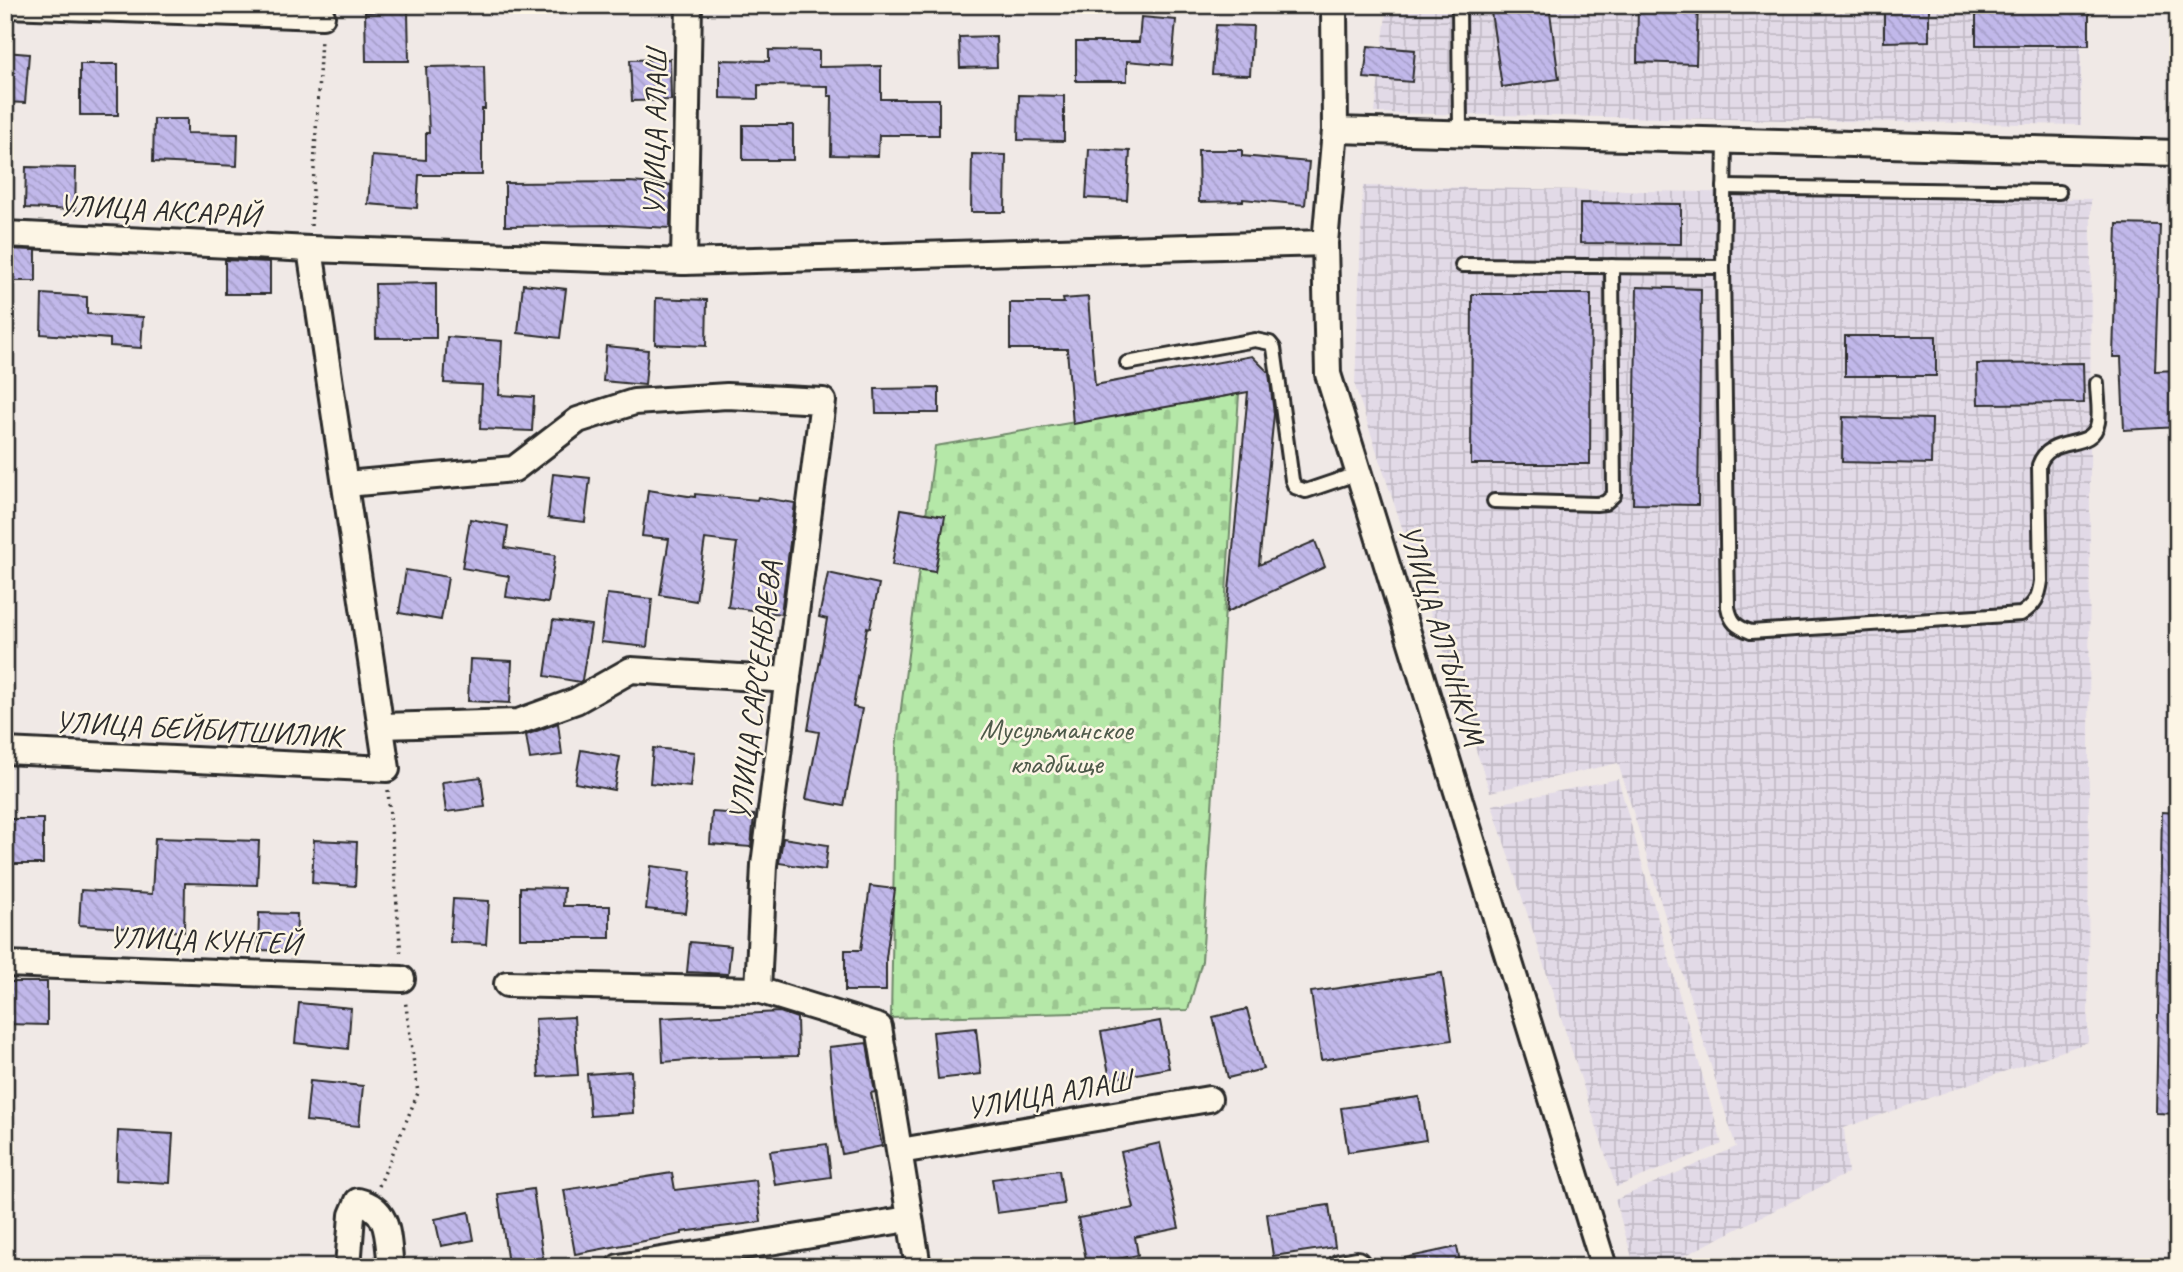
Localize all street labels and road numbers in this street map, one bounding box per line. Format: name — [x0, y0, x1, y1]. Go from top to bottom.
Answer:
street label: УЛИЦА АЛАШ — [635, 45, 676, 217]
street label: УЛИЦА АКСАРАЙ — [58, 186, 265, 235]
street label: УЛИЦА АЛТЫНКУМ — [1390, 520, 1494, 751]
street label: УЛИЦА САРСЕНБАЕВА — [720, 558, 790, 823]
street label: УЛИЦА БЕЙБИТШИЛИК — [54, 703, 347, 756]
street label: УЛИЦА КУНГЕЙ — [109, 918, 306, 963]
street label: УЛИЦА АЛАШ — [964, 1060, 1139, 1127]

